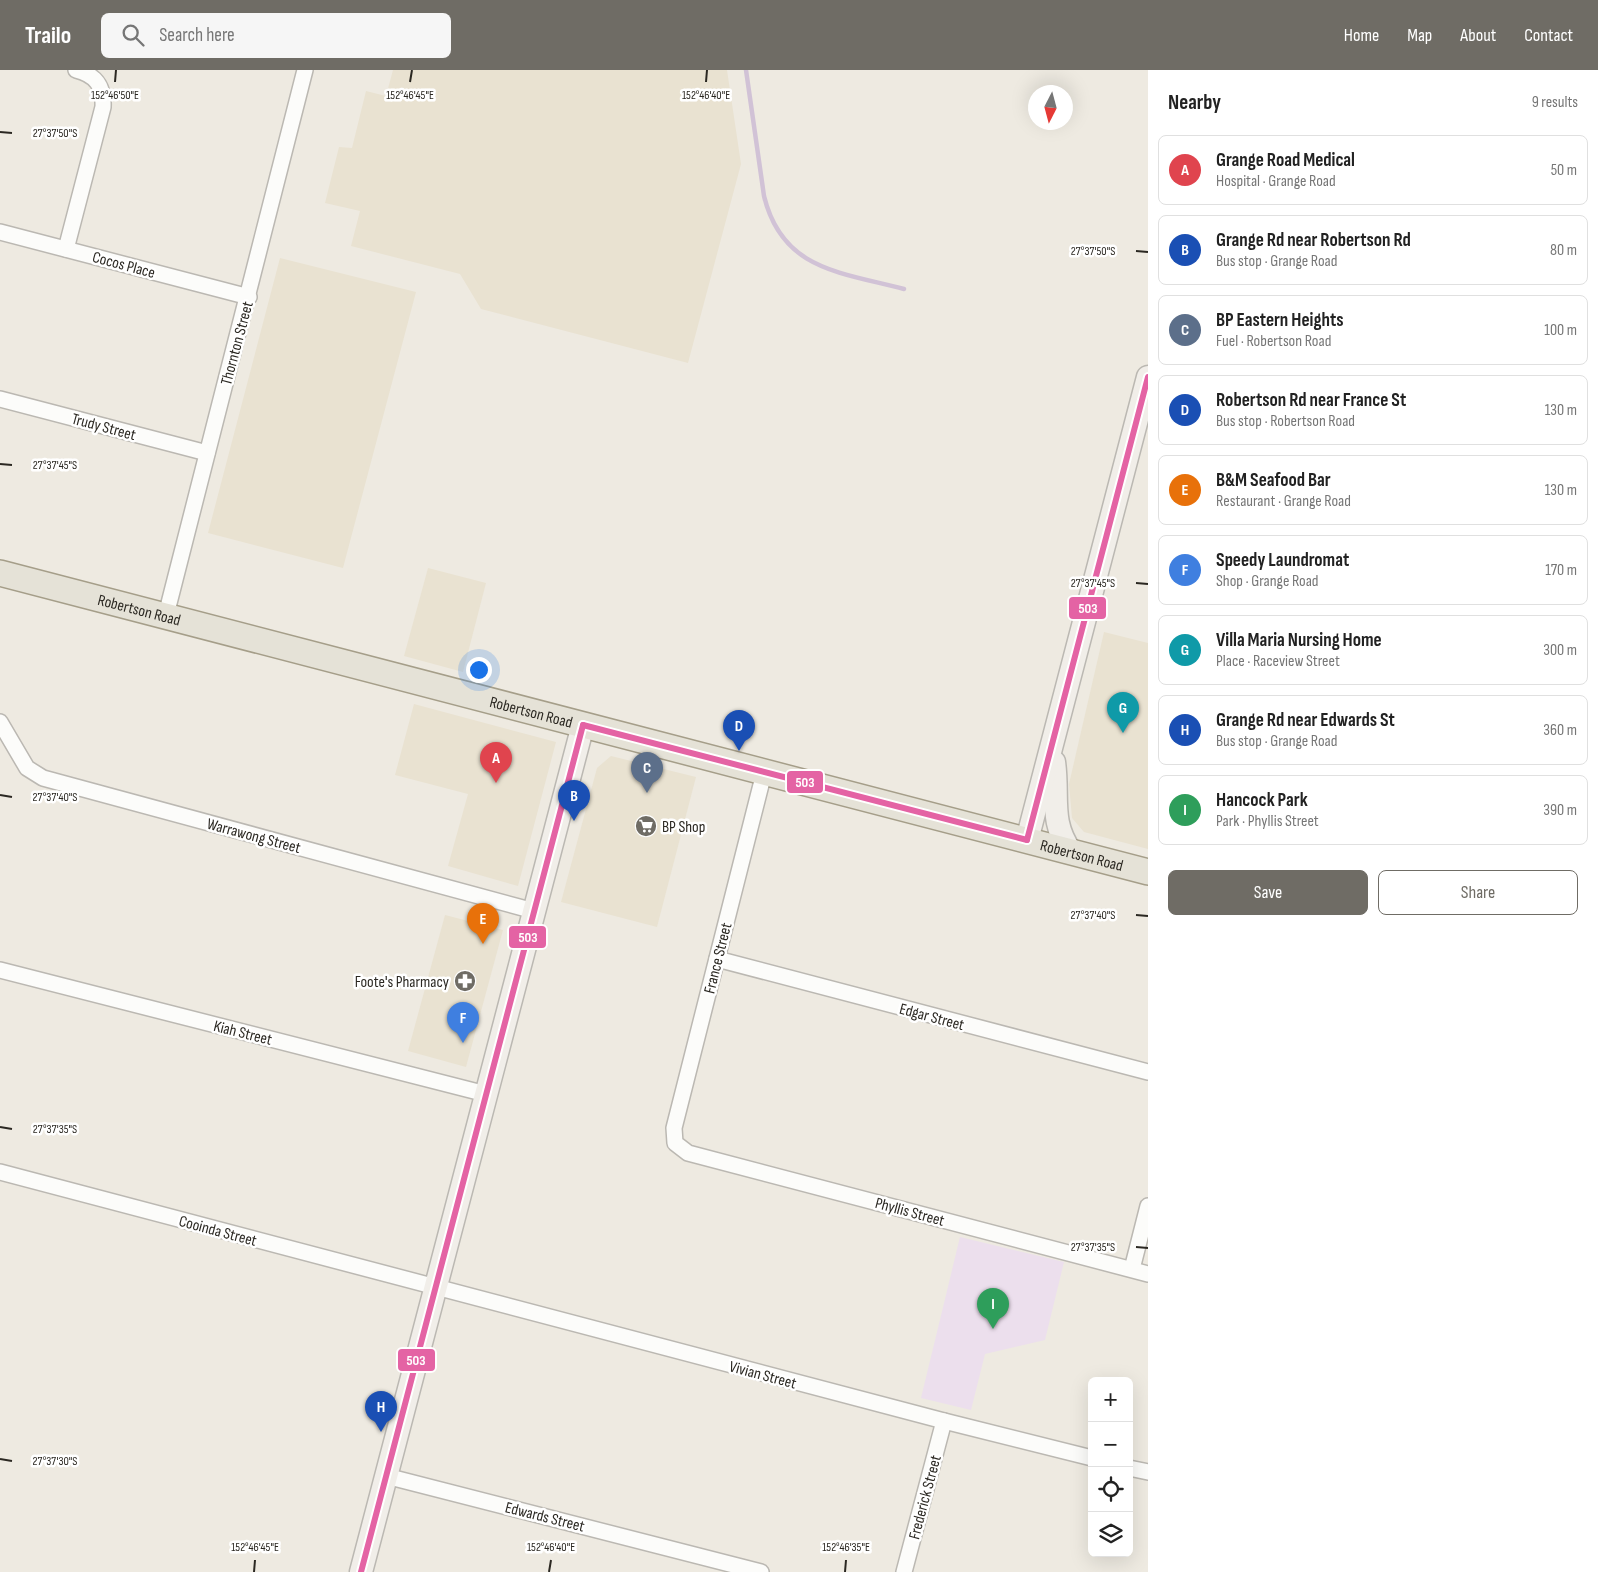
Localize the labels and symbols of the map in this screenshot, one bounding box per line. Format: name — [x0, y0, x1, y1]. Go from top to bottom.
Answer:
north arrow — [1028, 85, 1073, 130]
text: 152°46'50"E — [91, 88, 139, 103]
text: 152°46'45"E — [386, 88, 434, 103]
text: 152°46'40"E — [682, 88, 730, 103]
text: 27°37'50"S — [33, 126, 77, 141]
text: 27°37'50"S — [1071, 244, 1115, 259]
street label: Cocos Place — [90, 248, 157, 283]
street label: Thornton Street — [217, 299, 258, 387]
street label: Trudy Street — [69, 410, 138, 445]
text: 27°37'45"S — [33, 458, 77, 473]
text: 27°37'45"S — [1071, 576, 1115, 591]
street label: Robertson Road — [95, 591, 182, 631]
line badge: 503 — [1068, 596, 1107, 620]
text: 503 — [1078, 600, 1098, 617]
your location — [466, 657, 492, 683]
pin: G — [1107, 692, 1139, 733]
street label: Robertson Road — [487, 693, 574, 733]
pin: D — [723, 710, 755, 751]
pin: A — [480, 742, 512, 783]
pin: C — [631, 752, 663, 793]
line badge: 503 — [786, 770, 824, 794]
text: 503 — [795, 774, 815, 791]
pin: B — [558, 780, 590, 821]
text: 27°37'40"S — [33, 790, 77, 805]
supermarket icon: BP Shop — [634, 814, 658, 838]
street label: Warrawong Street — [205, 815, 303, 858]
place label: BP Shop — [662, 818, 705, 837]
street label: Robertson Road — [1038, 836, 1125, 876]
pin: E — [467, 903, 499, 944]
text: 27°37'40"S — [1071, 908, 1115, 923]
street label: France Street — [700, 921, 736, 996]
line badge: 503 — [508, 925, 547, 949]
text: 503 — [518, 929, 538, 946]
pharmacy icon: Foote's Pharmacy — [453, 969, 477, 993]
place label: Foote's Pharmacy — [355, 973, 449, 992]
street label: Edgar Street — [897, 1000, 966, 1035]
pin: F — [447, 1002, 479, 1043]
street label: Kiah Street — [211, 1017, 274, 1050]
text: 27°37'35"S — [33, 1122, 77, 1137]
street label: Phyllis Street — [873, 1194, 946, 1231]
street label: Cooinda Street — [177, 1212, 259, 1251]
text: 27°37'35"S — [1071, 1240, 1115, 1255]
pin: I — [977, 1288, 1009, 1329]
line badge: 503 — [397, 1348, 436, 1372]
text: 503 — [406, 1352, 426, 1369]
street label: Vivian Street — [727, 1357, 798, 1394]
pin: H — [365, 1391, 397, 1432]
street label: Frederick Street — [905, 1453, 946, 1542]
text: 27°37'30"S — [33, 1454, 77, 1469]
street label: Edwards Street — [503, 1498, 586, 1537]
text: 152°46'45"E — [231, 1540, 279, 1555]
text: 152°46'40"E — [527, 1540, 575, 1555]
text: 152°46'35"E — [822, 1540, 870, 1555]

